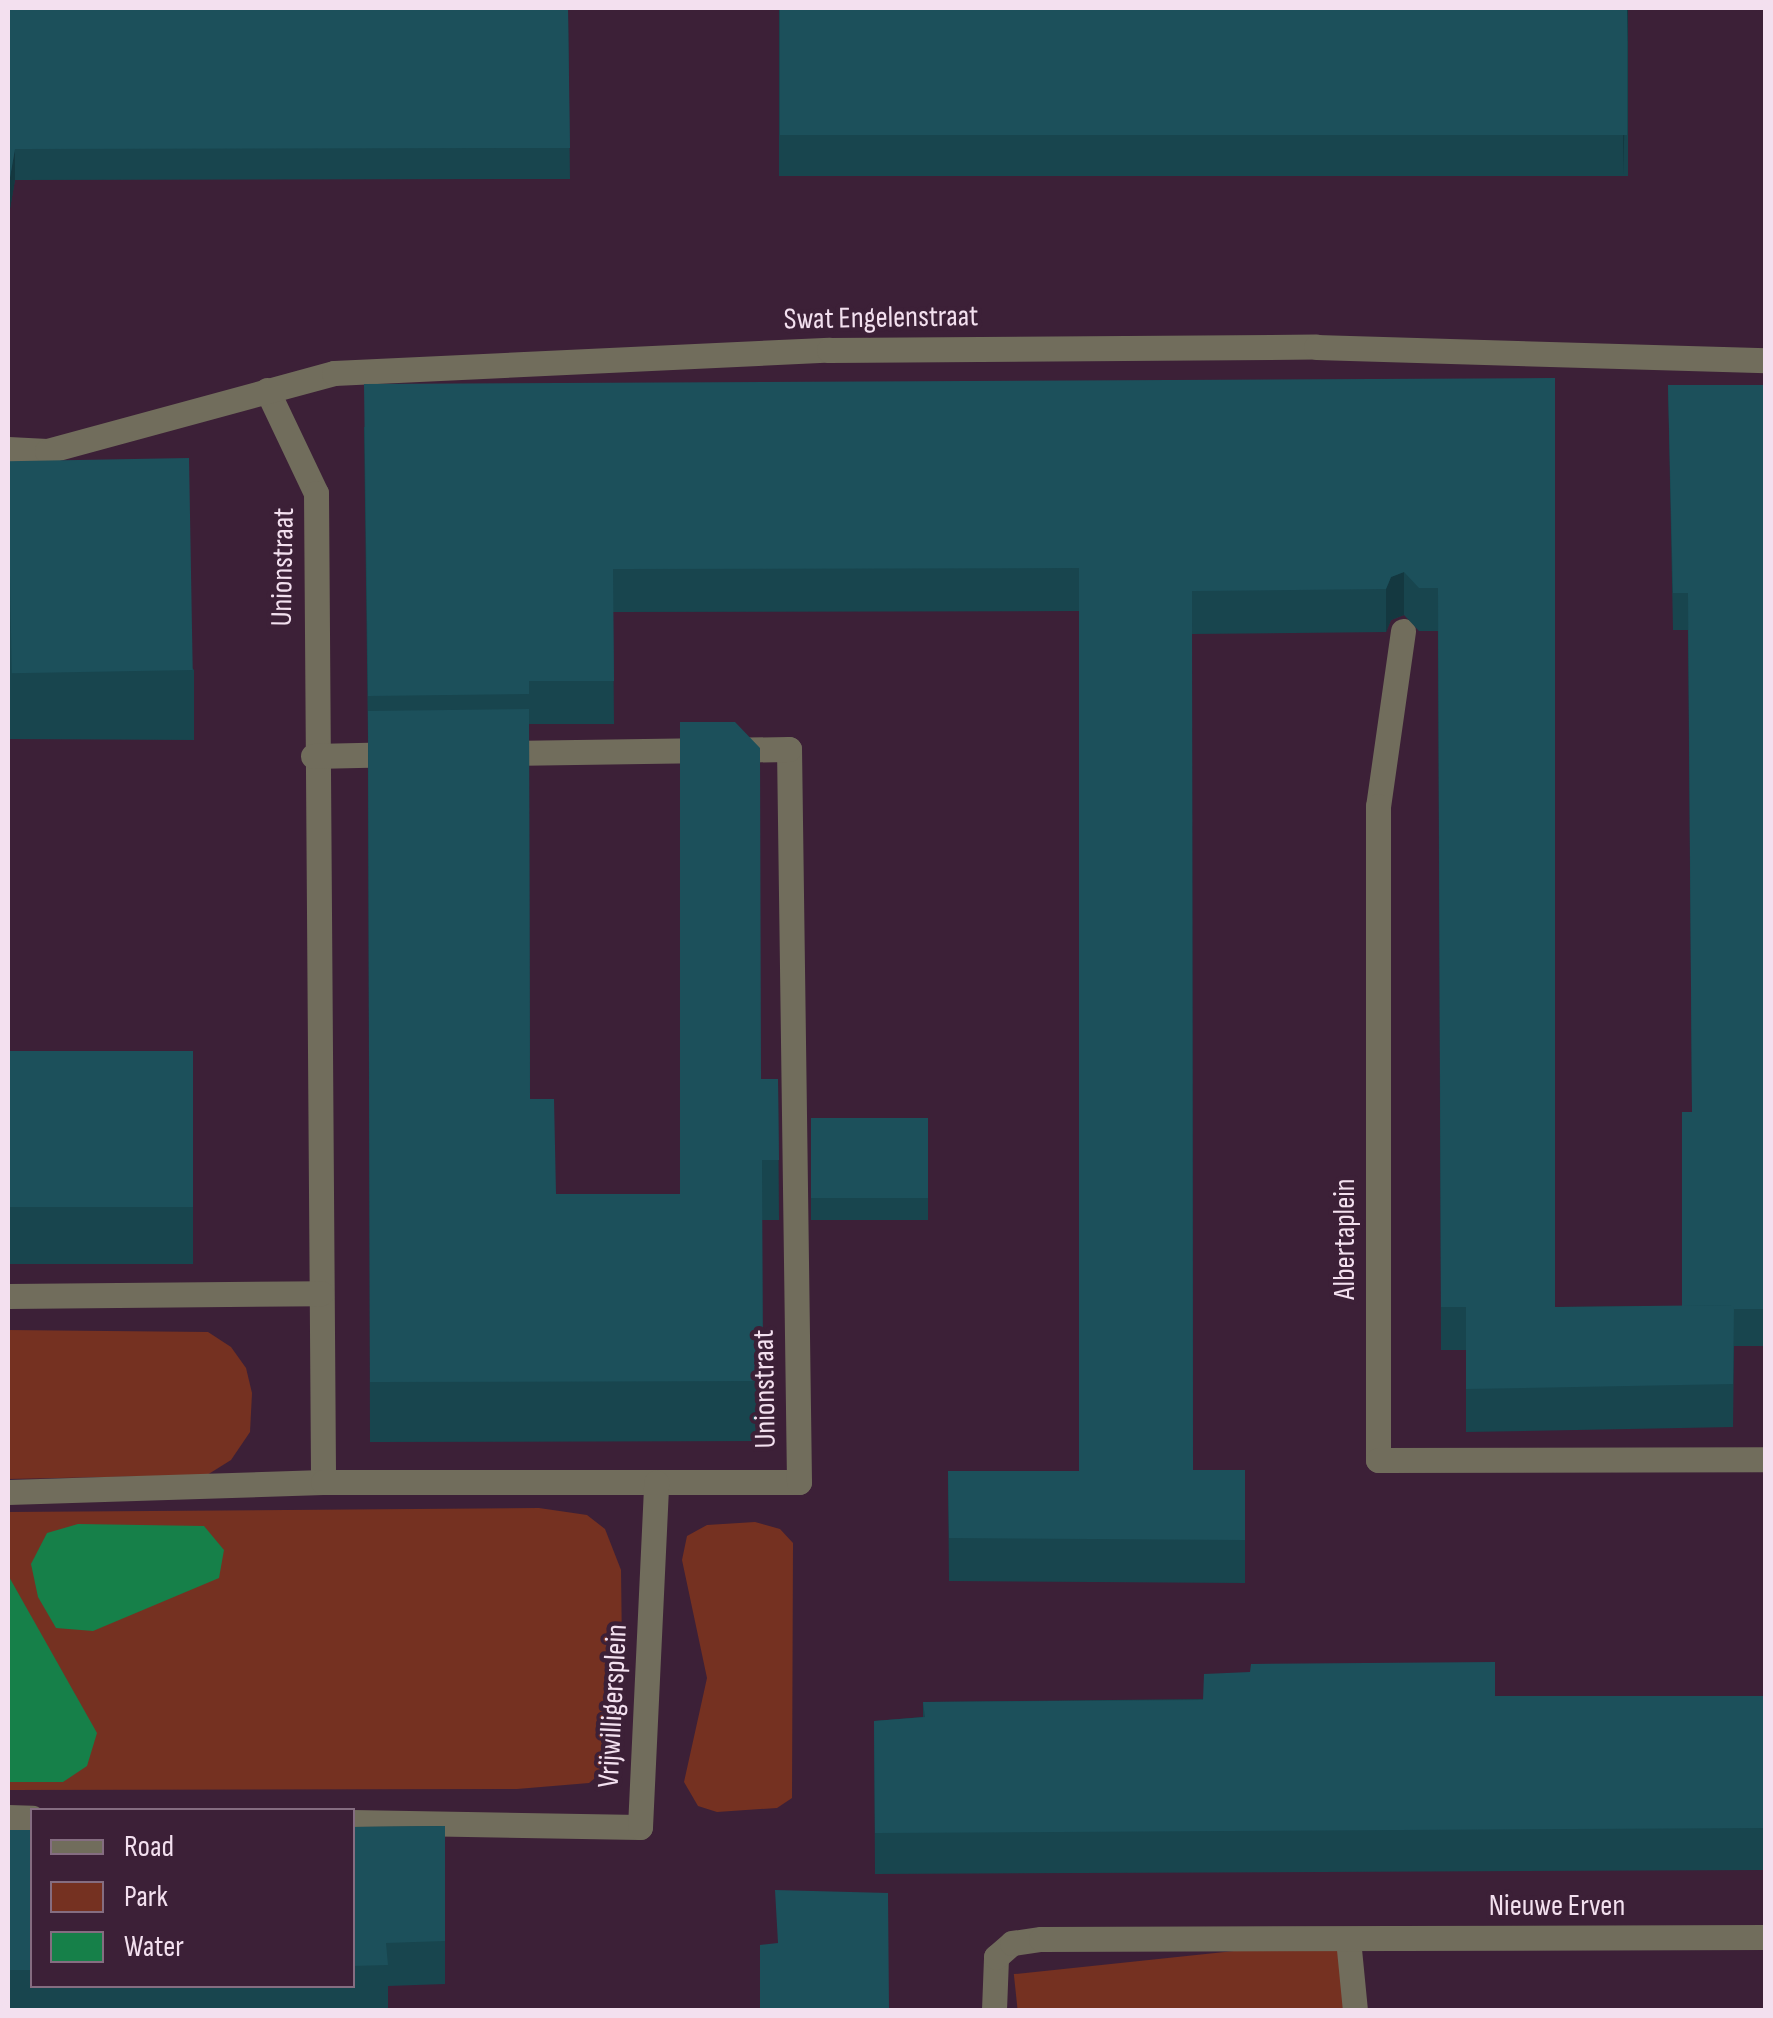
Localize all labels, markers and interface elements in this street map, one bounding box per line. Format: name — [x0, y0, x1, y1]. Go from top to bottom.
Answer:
street label: Swat Engelenstraat — [783, 298, 979, 338]
street label: Unionstraat — [264, 507, 302, 627]
street label: Albertaplein — [1327, 1178, 1363, 1300]
street label: Unionstraat — [746, 1329, 784, 1449]
street label: Vrijwilligersplein — [591, 1623, 635, 1789]
legend — [30, 1808, 355, 1988]
text: Road — [124, 1829, 174, 1865]
text: Park — [124, 1879, 168, 1915]
street label: Nieuwe Erven — [1489, 1888, 1625, 1924]
text: Water — [124, 1929, 184, 1965]

